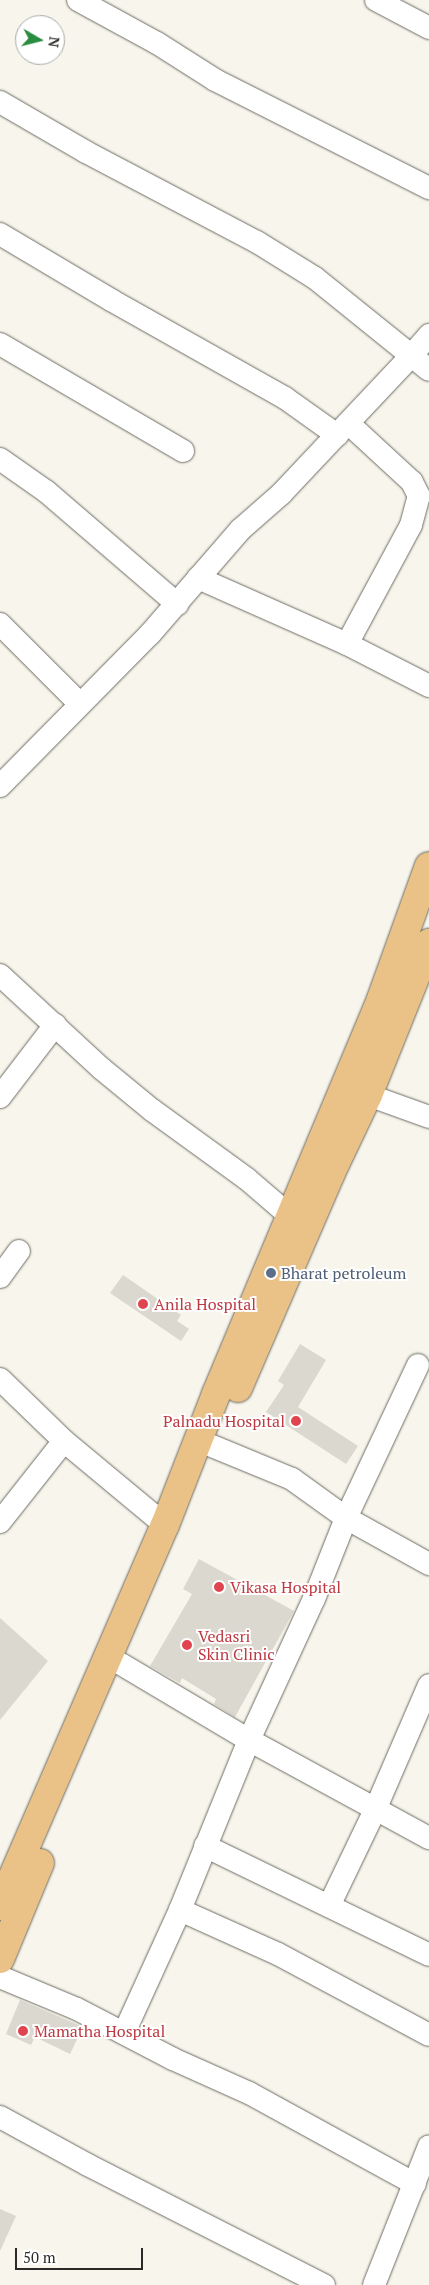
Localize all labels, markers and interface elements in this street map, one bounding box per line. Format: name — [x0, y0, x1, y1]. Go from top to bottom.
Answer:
north arrow — [15, 15, 65, 65]
text: N — [44, 35, 65, 49]
place label: Bharat petroleum — [281, 1263, 406, 1283]
marker: Bharat petroleum — [265, 1267, 277, 1279]
place label: Anila Hospital — [154, 1294, 256, 1314]
marker: Anila Hospital — [136, 1297, 150, 1311]
place label: Palnadu Hospital — [163, 1411, 285, 1431]
marker: Palnadu Hospital — [289, 1414, 303, 1428]
place label: Vikasa Hospital — [230, 1577, 341, 1597]
marker: Vikasa Hospital — [212, 1580, 226, 1594]
place label: Vedasri Skin Clinic — [198, 1626, 275, 1664]
marker: Vedasri Skin Clinic — [180, 1638, 194, 1652]
place label: Mamatha Hospital — [34, 2021, 165, 2041]
marker: Mamatha Hospital — [16, 2024, 30, 2038]
scale bar — [18, 2238, 145, 2270]
text: 50 m — [23, 2247, 56, 2267]

